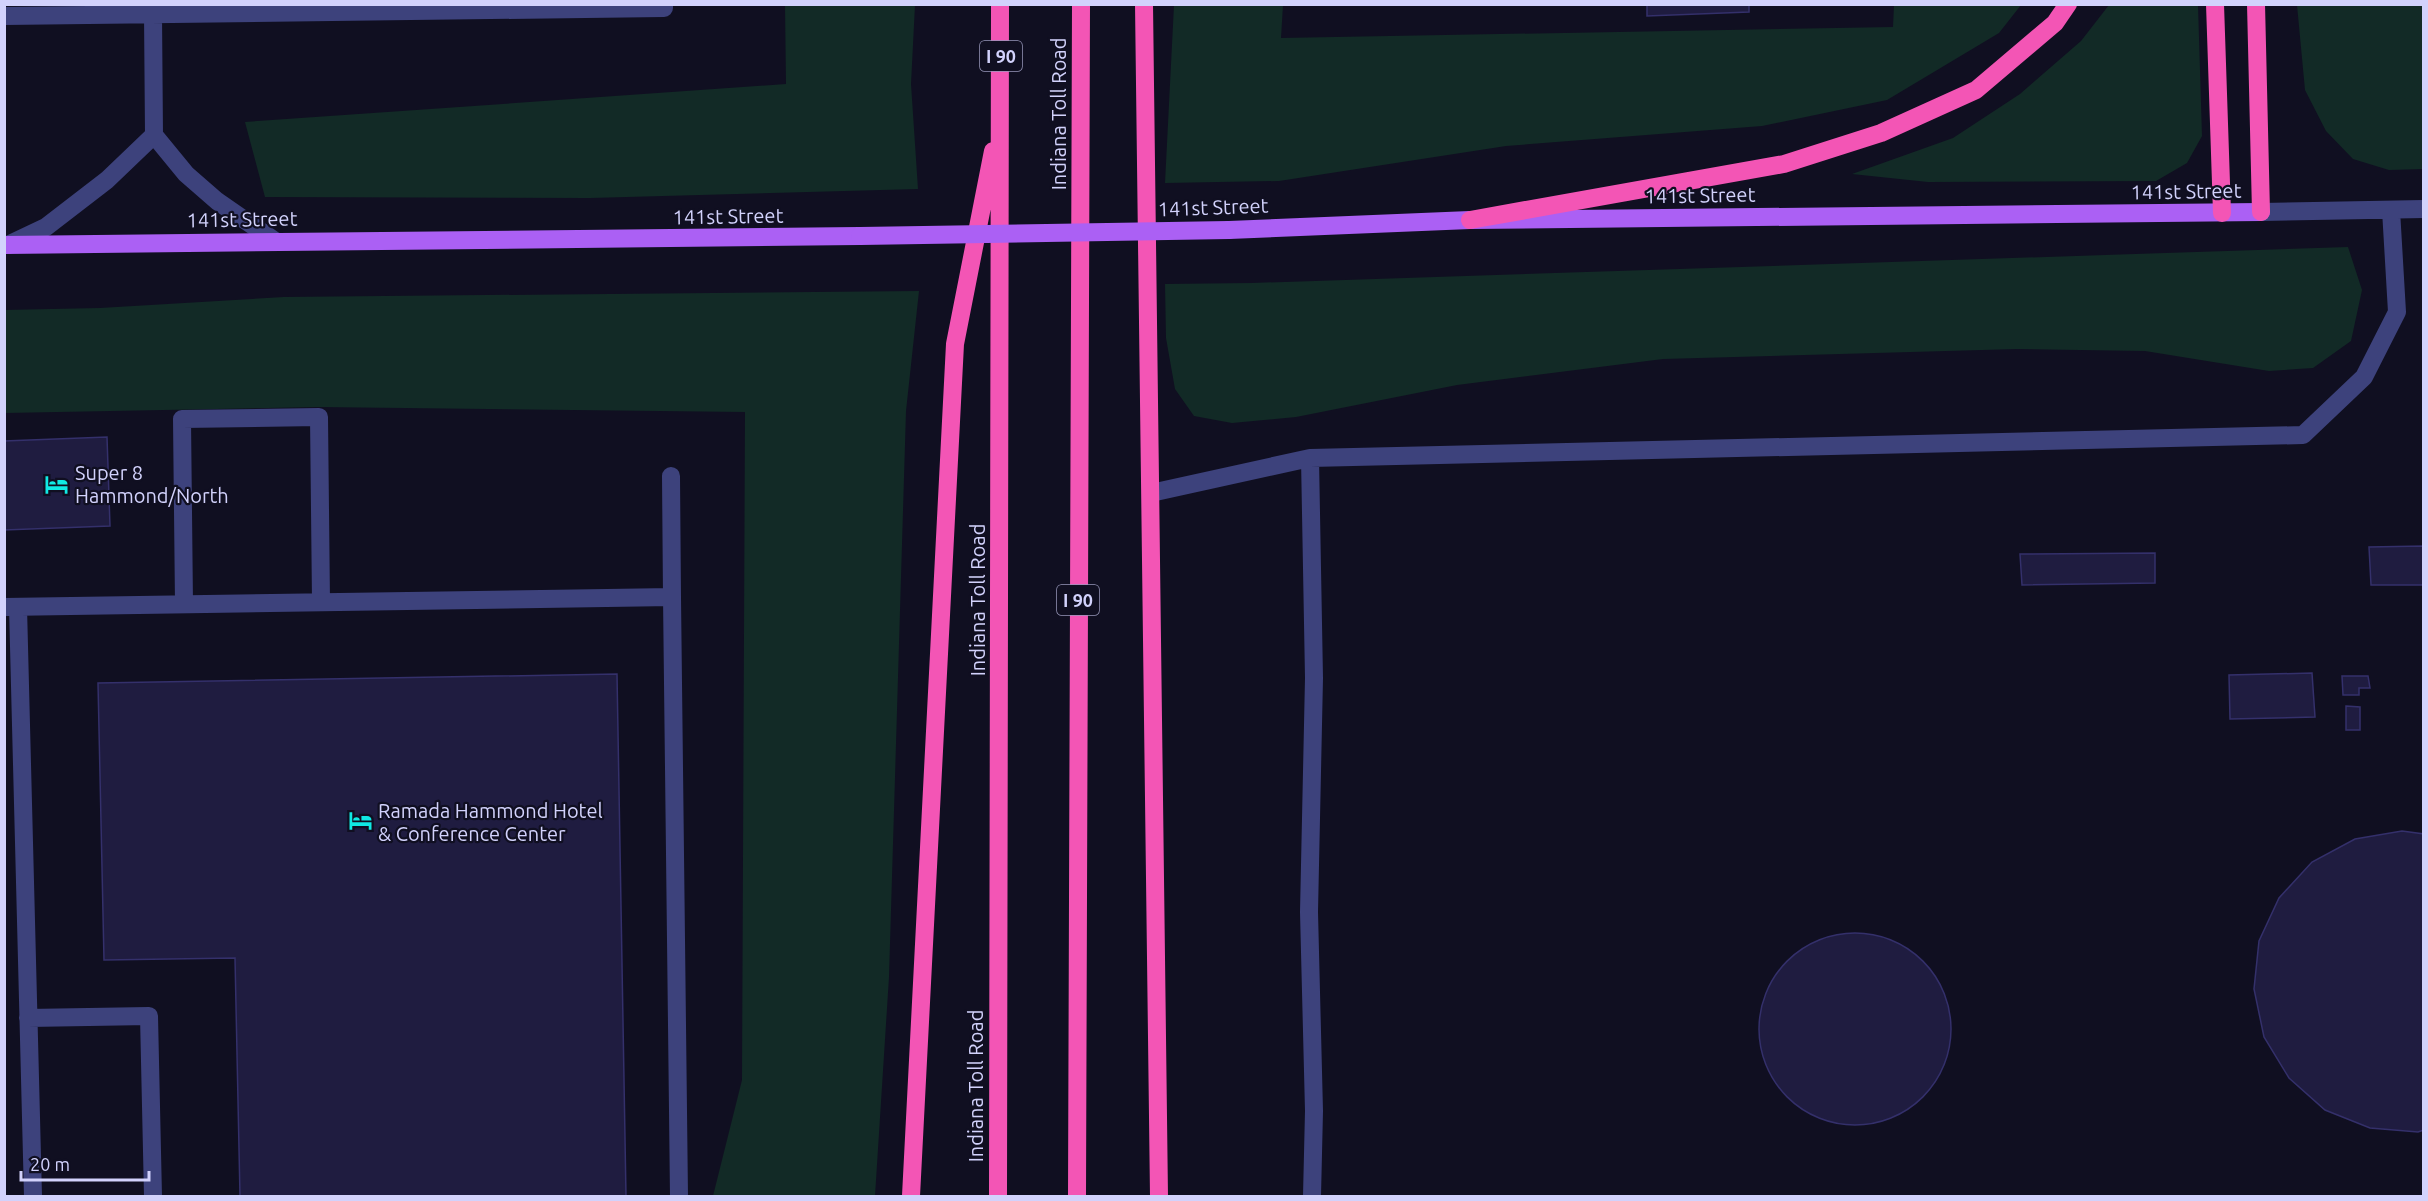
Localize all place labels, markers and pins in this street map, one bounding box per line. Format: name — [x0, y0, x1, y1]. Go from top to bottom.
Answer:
place label: Super 8 Hammond/North — [75, 461, 229, 507]
hotel icon: Super 8 Hammond/North — [44, 471, 70, 497]
place label: Ramada Hammond Hotel & Conference Center — [378, 799, 603, 845]
hotel icon: Ramada Hammond Hotel & Conference Center — [347, 808, 373, 834]

